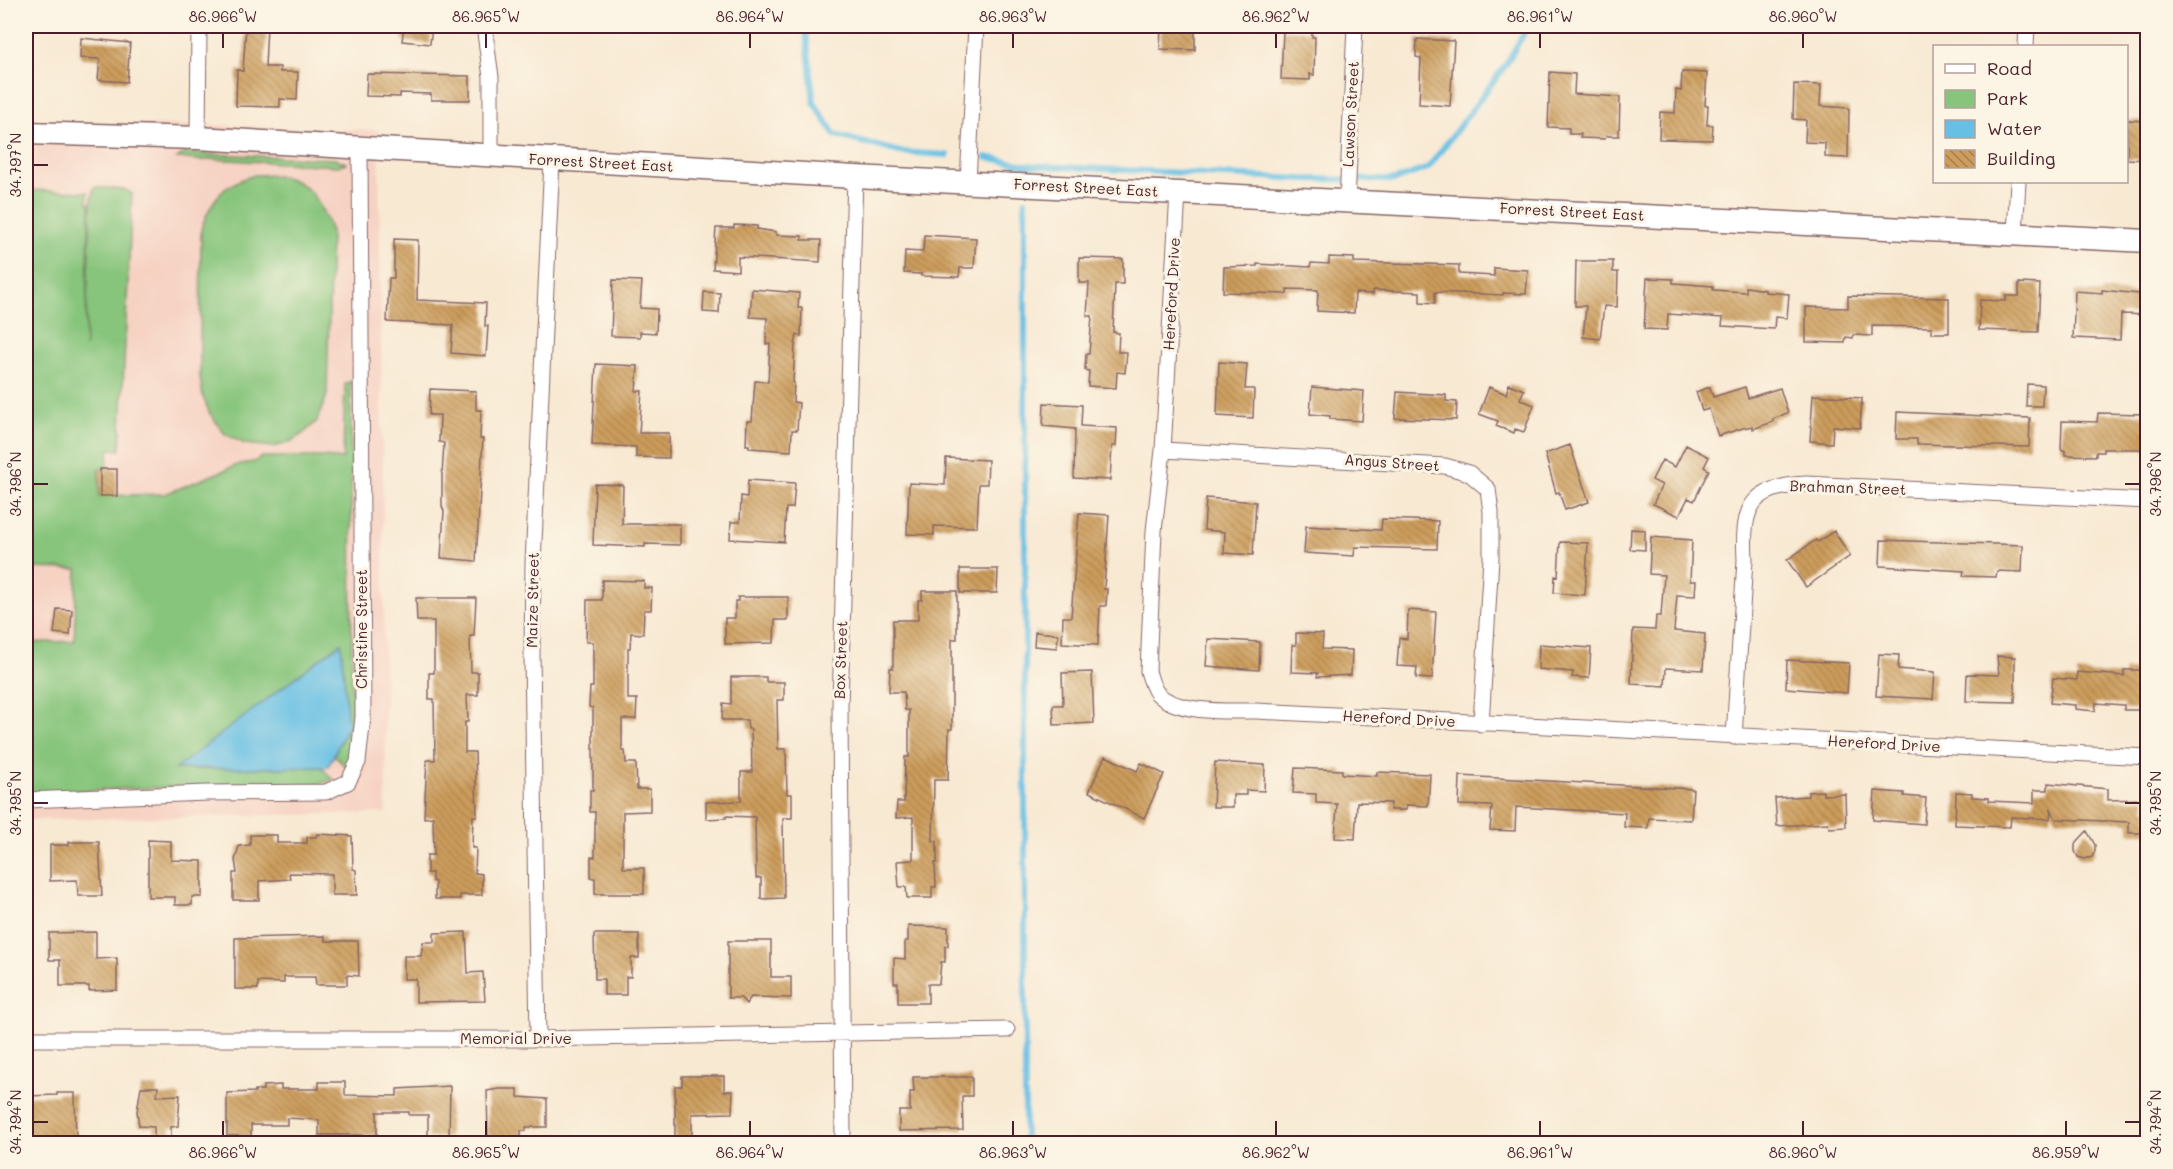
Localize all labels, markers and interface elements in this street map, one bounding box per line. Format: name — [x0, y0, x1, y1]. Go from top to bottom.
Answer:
text: 86.966°W — [189, 6, 257, 26]
text: 86.965°W — [452, 6, 520, 26]
text: 86.964°W — [716, 6, 784, 26]
text: 86.963°W — [979, 6, 1047, 26]
text: 86.962°W — [1242, 6, 1310, 26]
text: 86.961°W — [1507, 6, 1573, 26]
text: 86.960°W — [1769, 6, 1837, 26]
legend — [1933, 45, 2128, 183]
text: Road — [1987, 56, 2032, 80]
street label: Lawson Street — [1337, 61, 1363, 167]
text: Park — [1987, 86, 2028, 110]
text: Water — [1987, 116, 2042, 140]
text: 34.797°N — [5, 133, 25, 197]
text: Building — [1987, 146, 2055, 170]
street label: Forrest Street East — [528, 148, 674, 176]
street label: Forrest Street East — [1013, 173, 1159, 201]
street label: Forrest Street East — [1499, 197, 1645, 225]
street label: Hereford Drive — [1158, 237, 1184, 351]
street label: Angus Street — [1344, 449, 1440, 475]
text: 34.796°N — [5, 451, 25, 517]
text: 34.796°N — [2145, 451, 2165, 517]
street label: Brahman Street — [1789, 475, 1907, 499]
street label: Maize Street — [521, 552, 543, 648]
street label: Christine Street — [351, 569, 371, 689]
street label: Box Street — [829, 620, 851, 699]
street label: Hereford Drive — [1342, 705, 1456, 731]
street label: Hereford Drive — [1827, 730, 1941, 756]
text: 34.795°N — [5, 771, 25, 835]
text: 34.795°N — [2145, 771, 2165, 835]
street label: Memorial Drive — [460, 1028, 572, 1048]
text: 34.794°N — [5, 1090, 25, 1154]
text: 34.794°N — [2145, 1090, 2165, 1154]
text: 86.966°W — [189, 1142, 257, 1162]
text: 86.965°W — [452, 1142, 520, 1162]
text: 86.964°W — [716, 1142, 784, 1162]
text: 86.963°W — [979, 1142, 1047, 1162]
text: 86.962°W — [1242, 1142, 1310, 1162]
text: 86.961°W — [1507, 1142, 1573, 1162]
text: 86.960°W — [1769, 1142, 1837, 1162]
text: 86.959°W — [2032, 1142, 2100, 1162]

